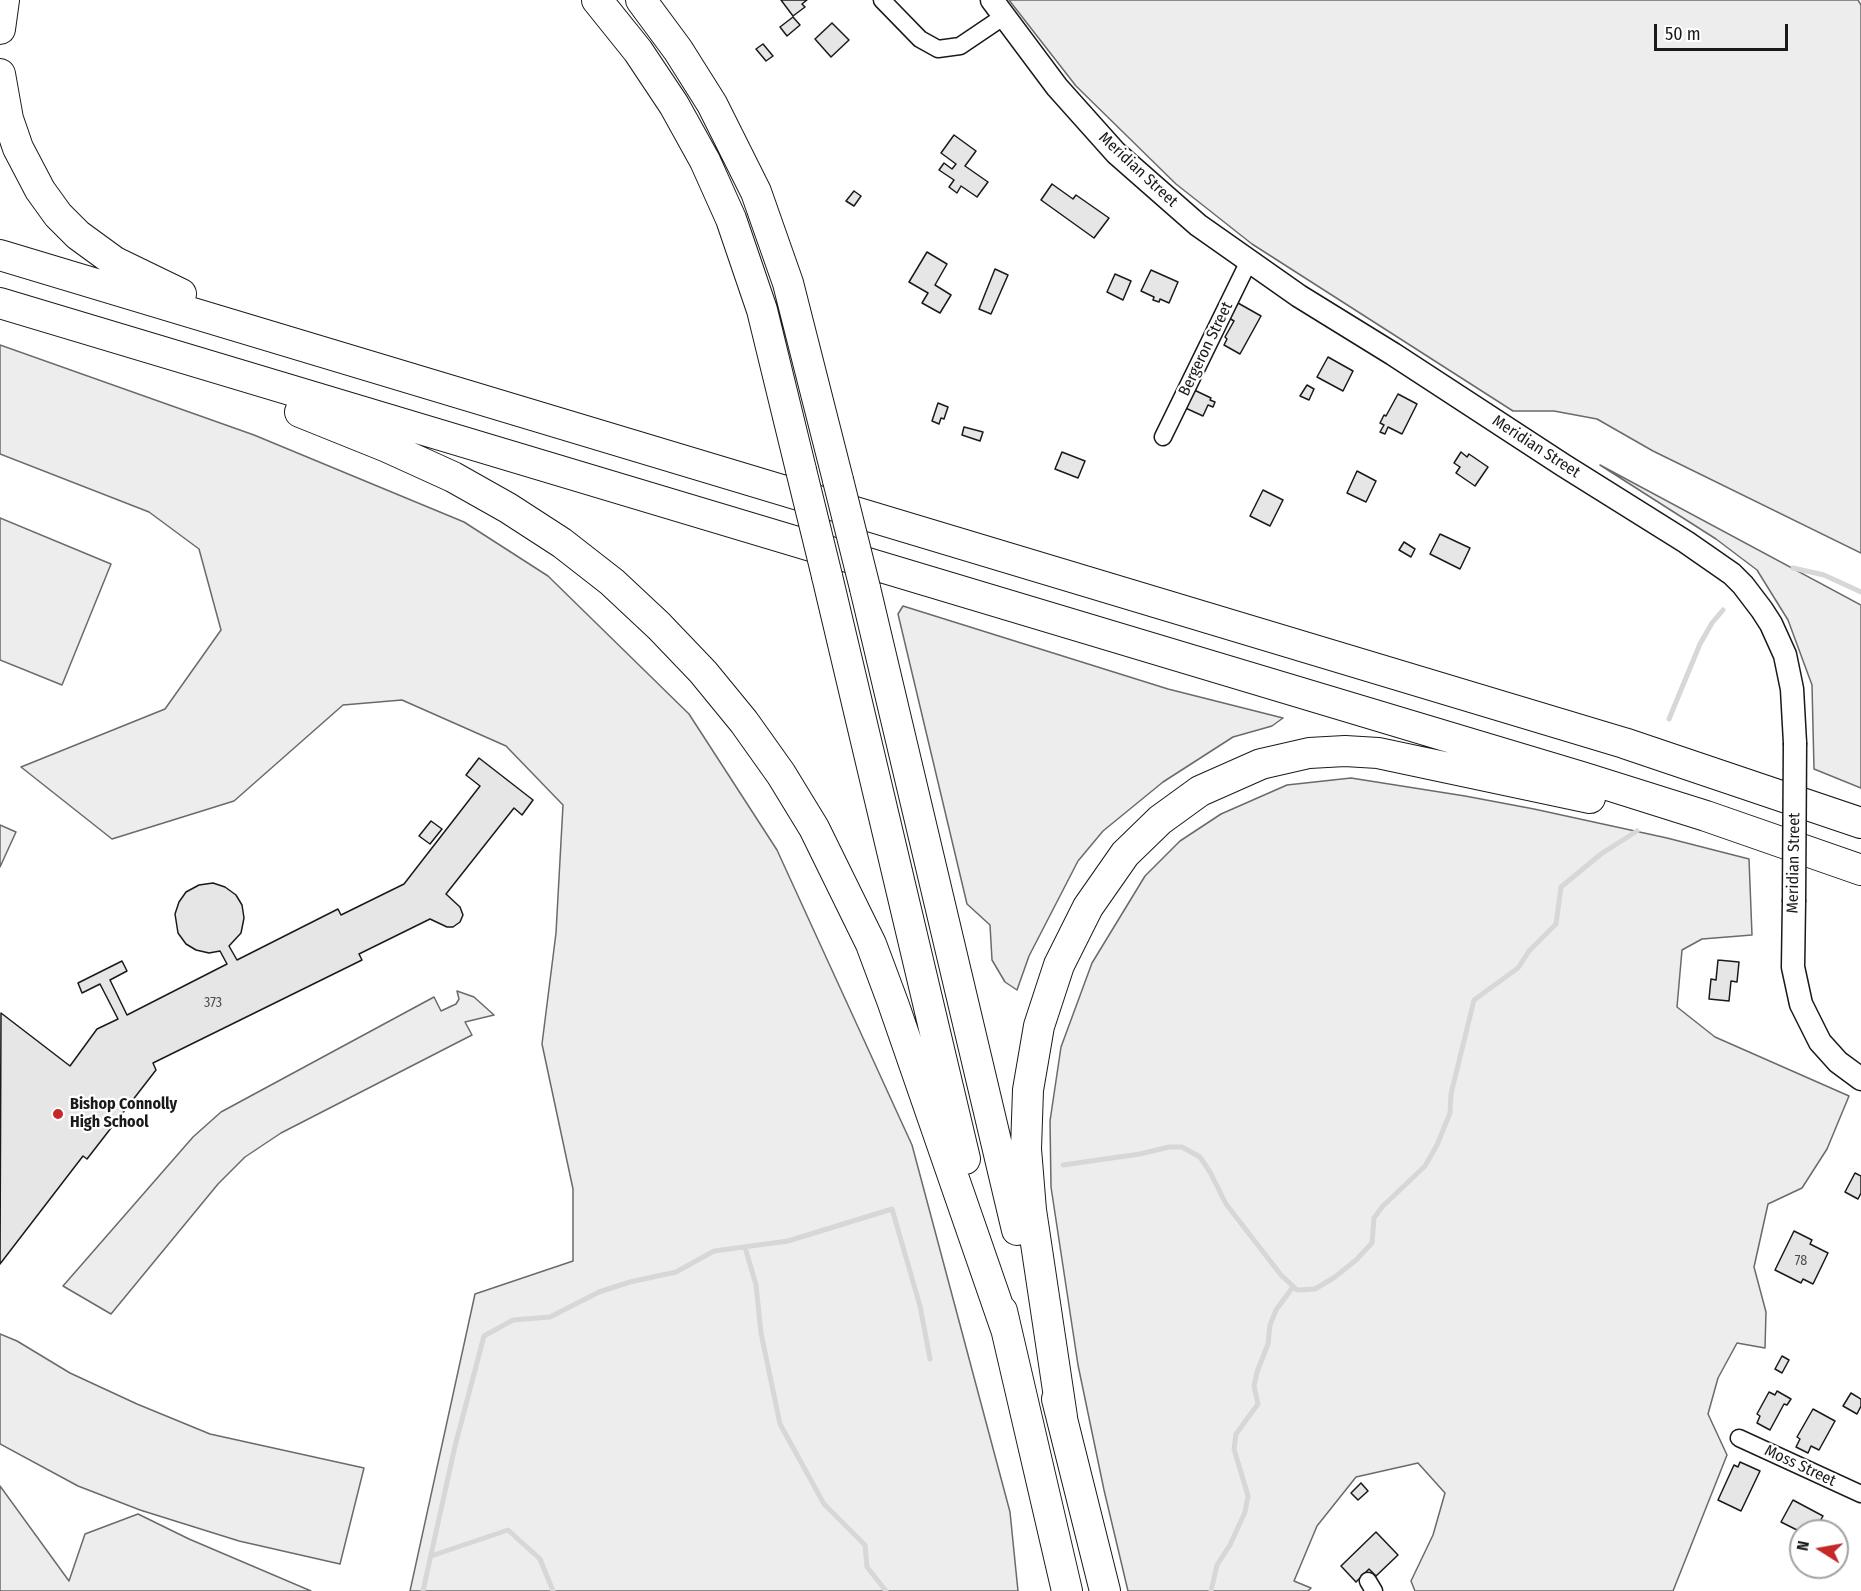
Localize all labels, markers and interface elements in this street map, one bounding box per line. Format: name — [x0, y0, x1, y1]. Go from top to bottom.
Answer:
scale bar — [1657, 12, 1790, 50]
text: 50 m — [1665, 23, 1701, 45]
street label: Meridian Street — [1095, 129, 1181, 211]
street label: Bergeron Street — [1175, 299, 1237, 399]
street label: Meridian Street — [1488, 411, 1584, 483]
street label: Meridian Street — [1784, 812, 1804, 914]
house number: 373 — [204, 995, 222, 1011]
place label: Bishop Connolly High School — [70, 1095, 177, 1133]
marker: Bishop Connolly High School — [51, 1107, 65, 1121]
house number: 78 — [1795, 1253, 1807, 1269]
street label: Moss Street — [1761, 1441, 1839, 1491]
north arrow — [1789, 1519, 1849, 1579]
text: N — [1793, 1539, 1813, 1552]

